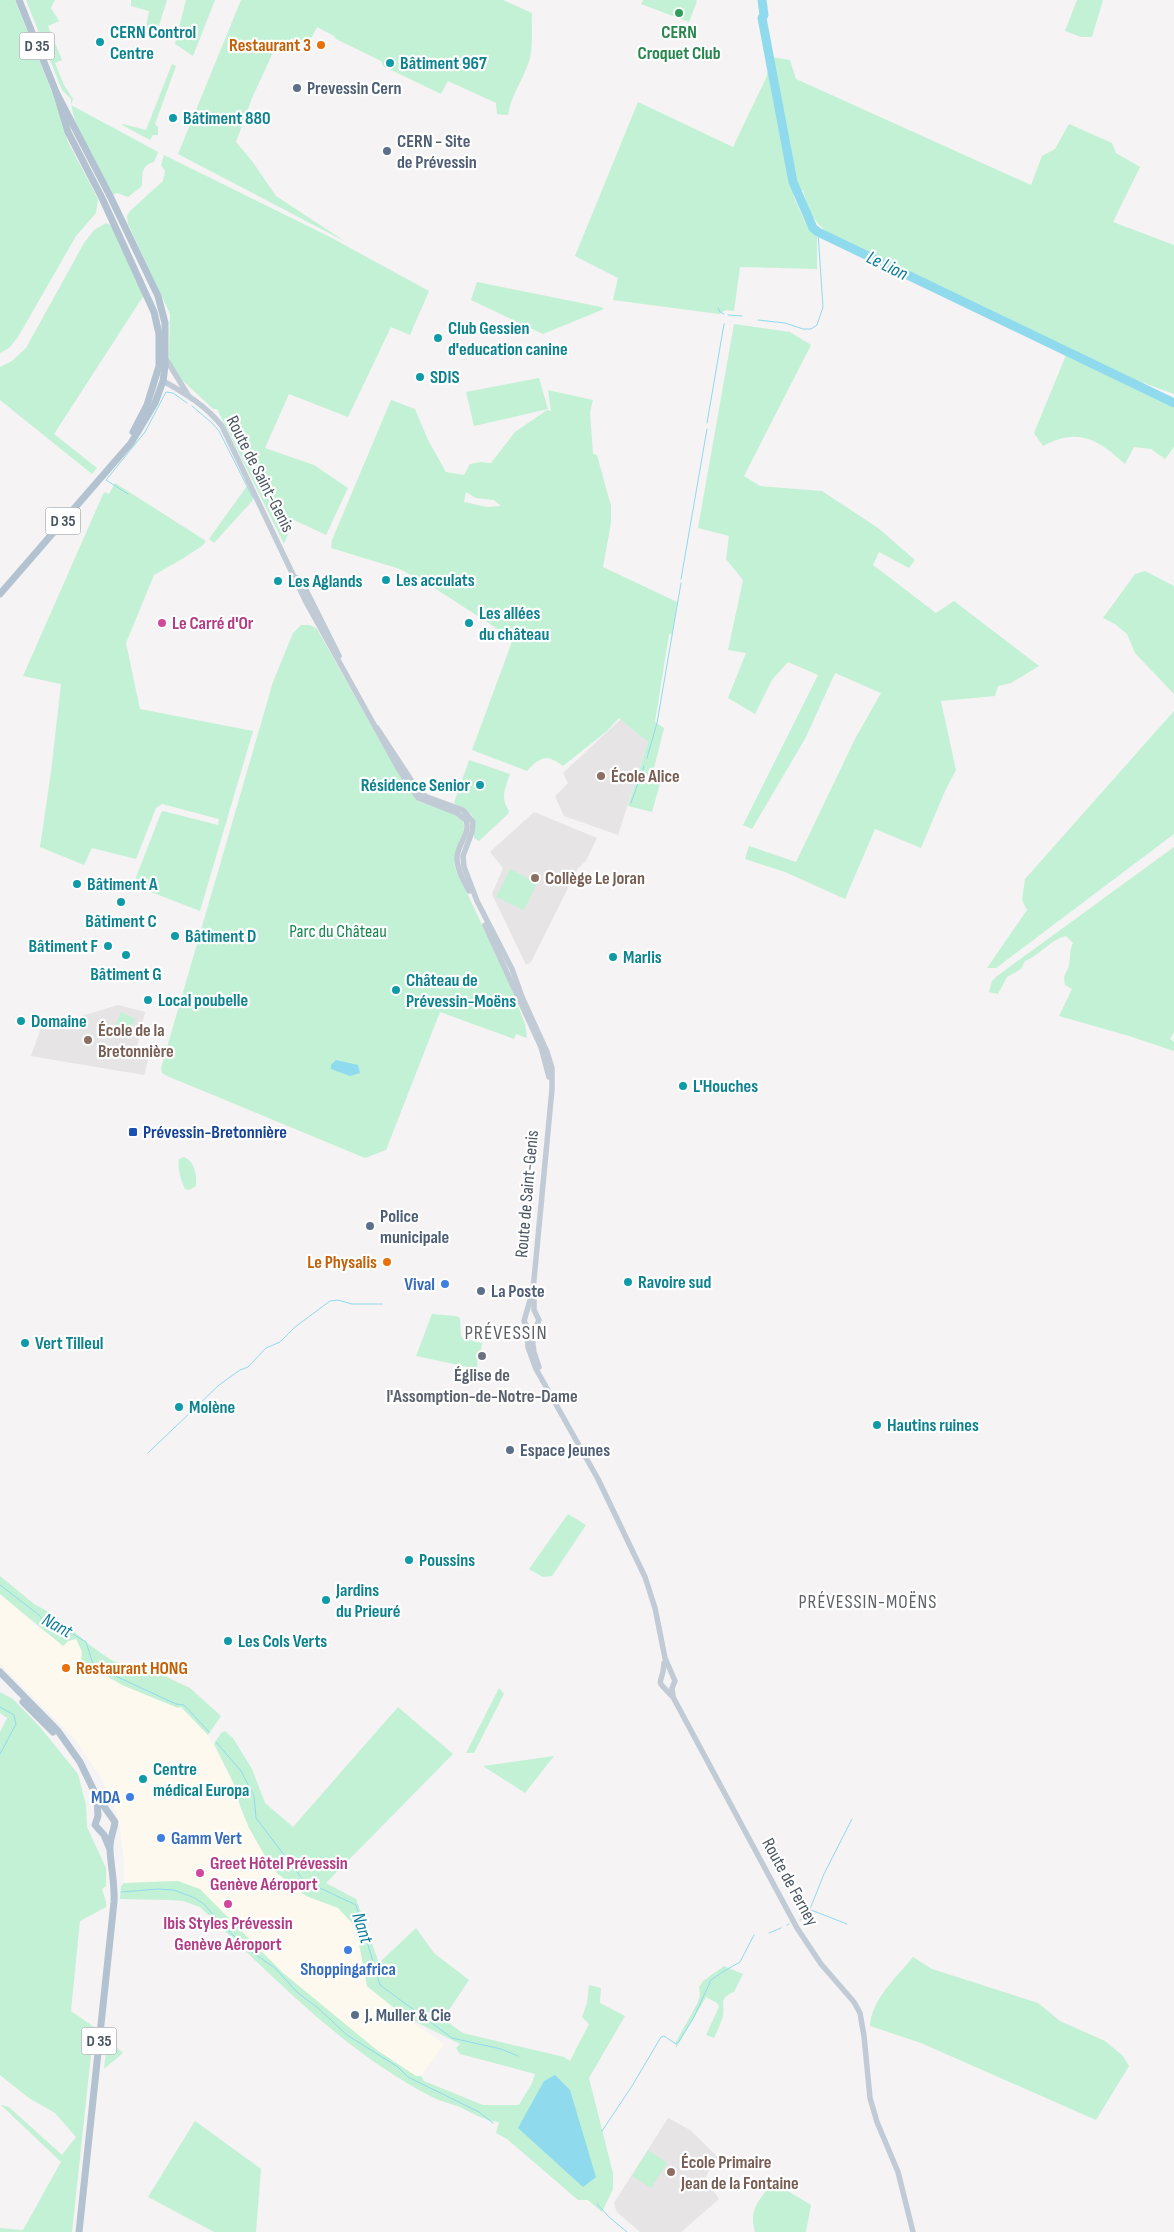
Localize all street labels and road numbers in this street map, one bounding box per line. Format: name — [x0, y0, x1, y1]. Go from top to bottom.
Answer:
road number: D 35 — [20, 32, 54, 59]
street label: Route de Saint-Genis — [222, 412, 298, 536]
road number: D 35 — [46, 508, 80, 534]
street label: Route de Saint-Genis — [511, 1129, 543, 1259]
street label: Route de Ferney — [757, 1835, 823, 1929]
road number: D 35 — [82, 2028, 116, 2054]

